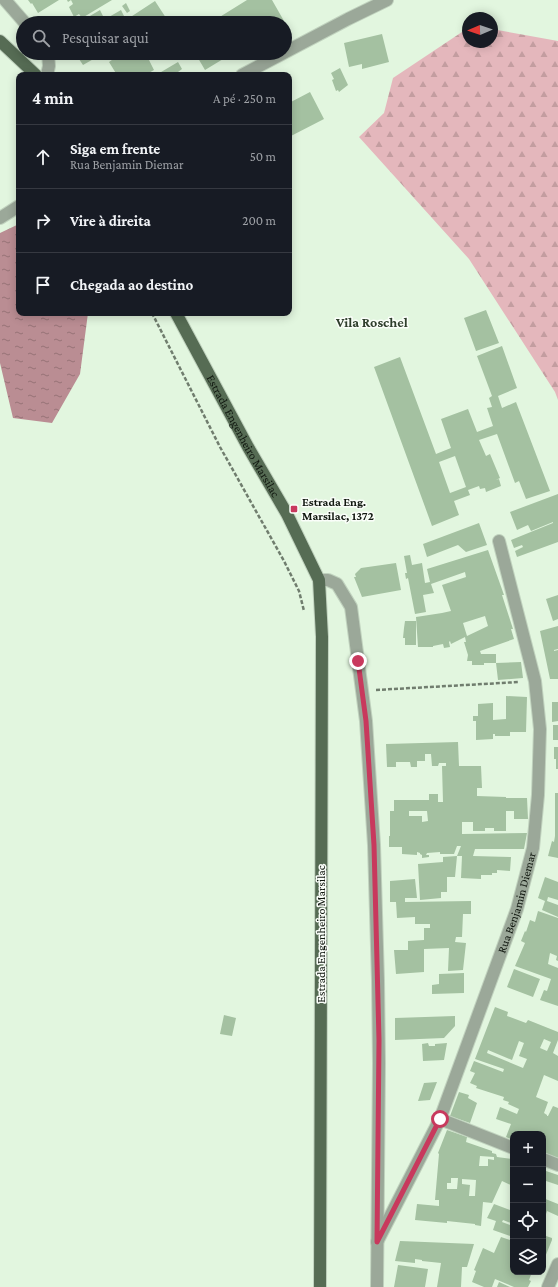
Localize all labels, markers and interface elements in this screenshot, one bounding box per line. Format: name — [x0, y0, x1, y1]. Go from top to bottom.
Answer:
north arrow — [462, 12, 498, 48]
search box — [16, 16, 292, 60]
icon: search — [30, 27, 52, 49]
text: Pesquisar aqui — [62, 30, 149, 46]
text: 4 min — [32, 89, 74, 108]
text: A pé · 250 m — [213, 91, 276, 106]
text: Siga em frente — [70, 141, 160, 157]
icon: ahead — [32, 146, 54, 168]
text: 50 m — [250, 149, 276, 164]
text: Rua Benjamin Diemar — [70, 157, 184, 172]
icon: right — [32, 210, 54, 232]
text: Vire à direita — [70, 213, 151, 229]
text: 200 m — [242, 213, 276, 228]
icon: arrive — [32, 274, 54, 296]
text: Chegada ao destino — [70, 277, 193, 293]
district label: Vila Roschel — [335, 314, 408, 330]
street label: Estrada Engenheiro Marsilac — [203, 372, 283, 500]
place label: Estrada Eng. Marsilac, 1372 — [302, 495, 374, 523]
marker: Estrada Eng. Marsilac, 1372 — [289, 504, 299, 514]
route end — [349, 652, 367, 670]
street label: Rua Benjamin Diemar — [494, 850, 539, 955]
street label: Estrada Engenheiro Marsilac — [314, 865, 328, 1003]
route start — [431, 1110, 449, 1128]
map controls — [510, 1131, 546, 1275]
button: + — [510, 1131, 546, 1167]
button: − — [510, 1167, 546, 1203]
button: locate — [510, 1203, 546, 1239]
button: layers — [510, 1239, 546, 1275]

